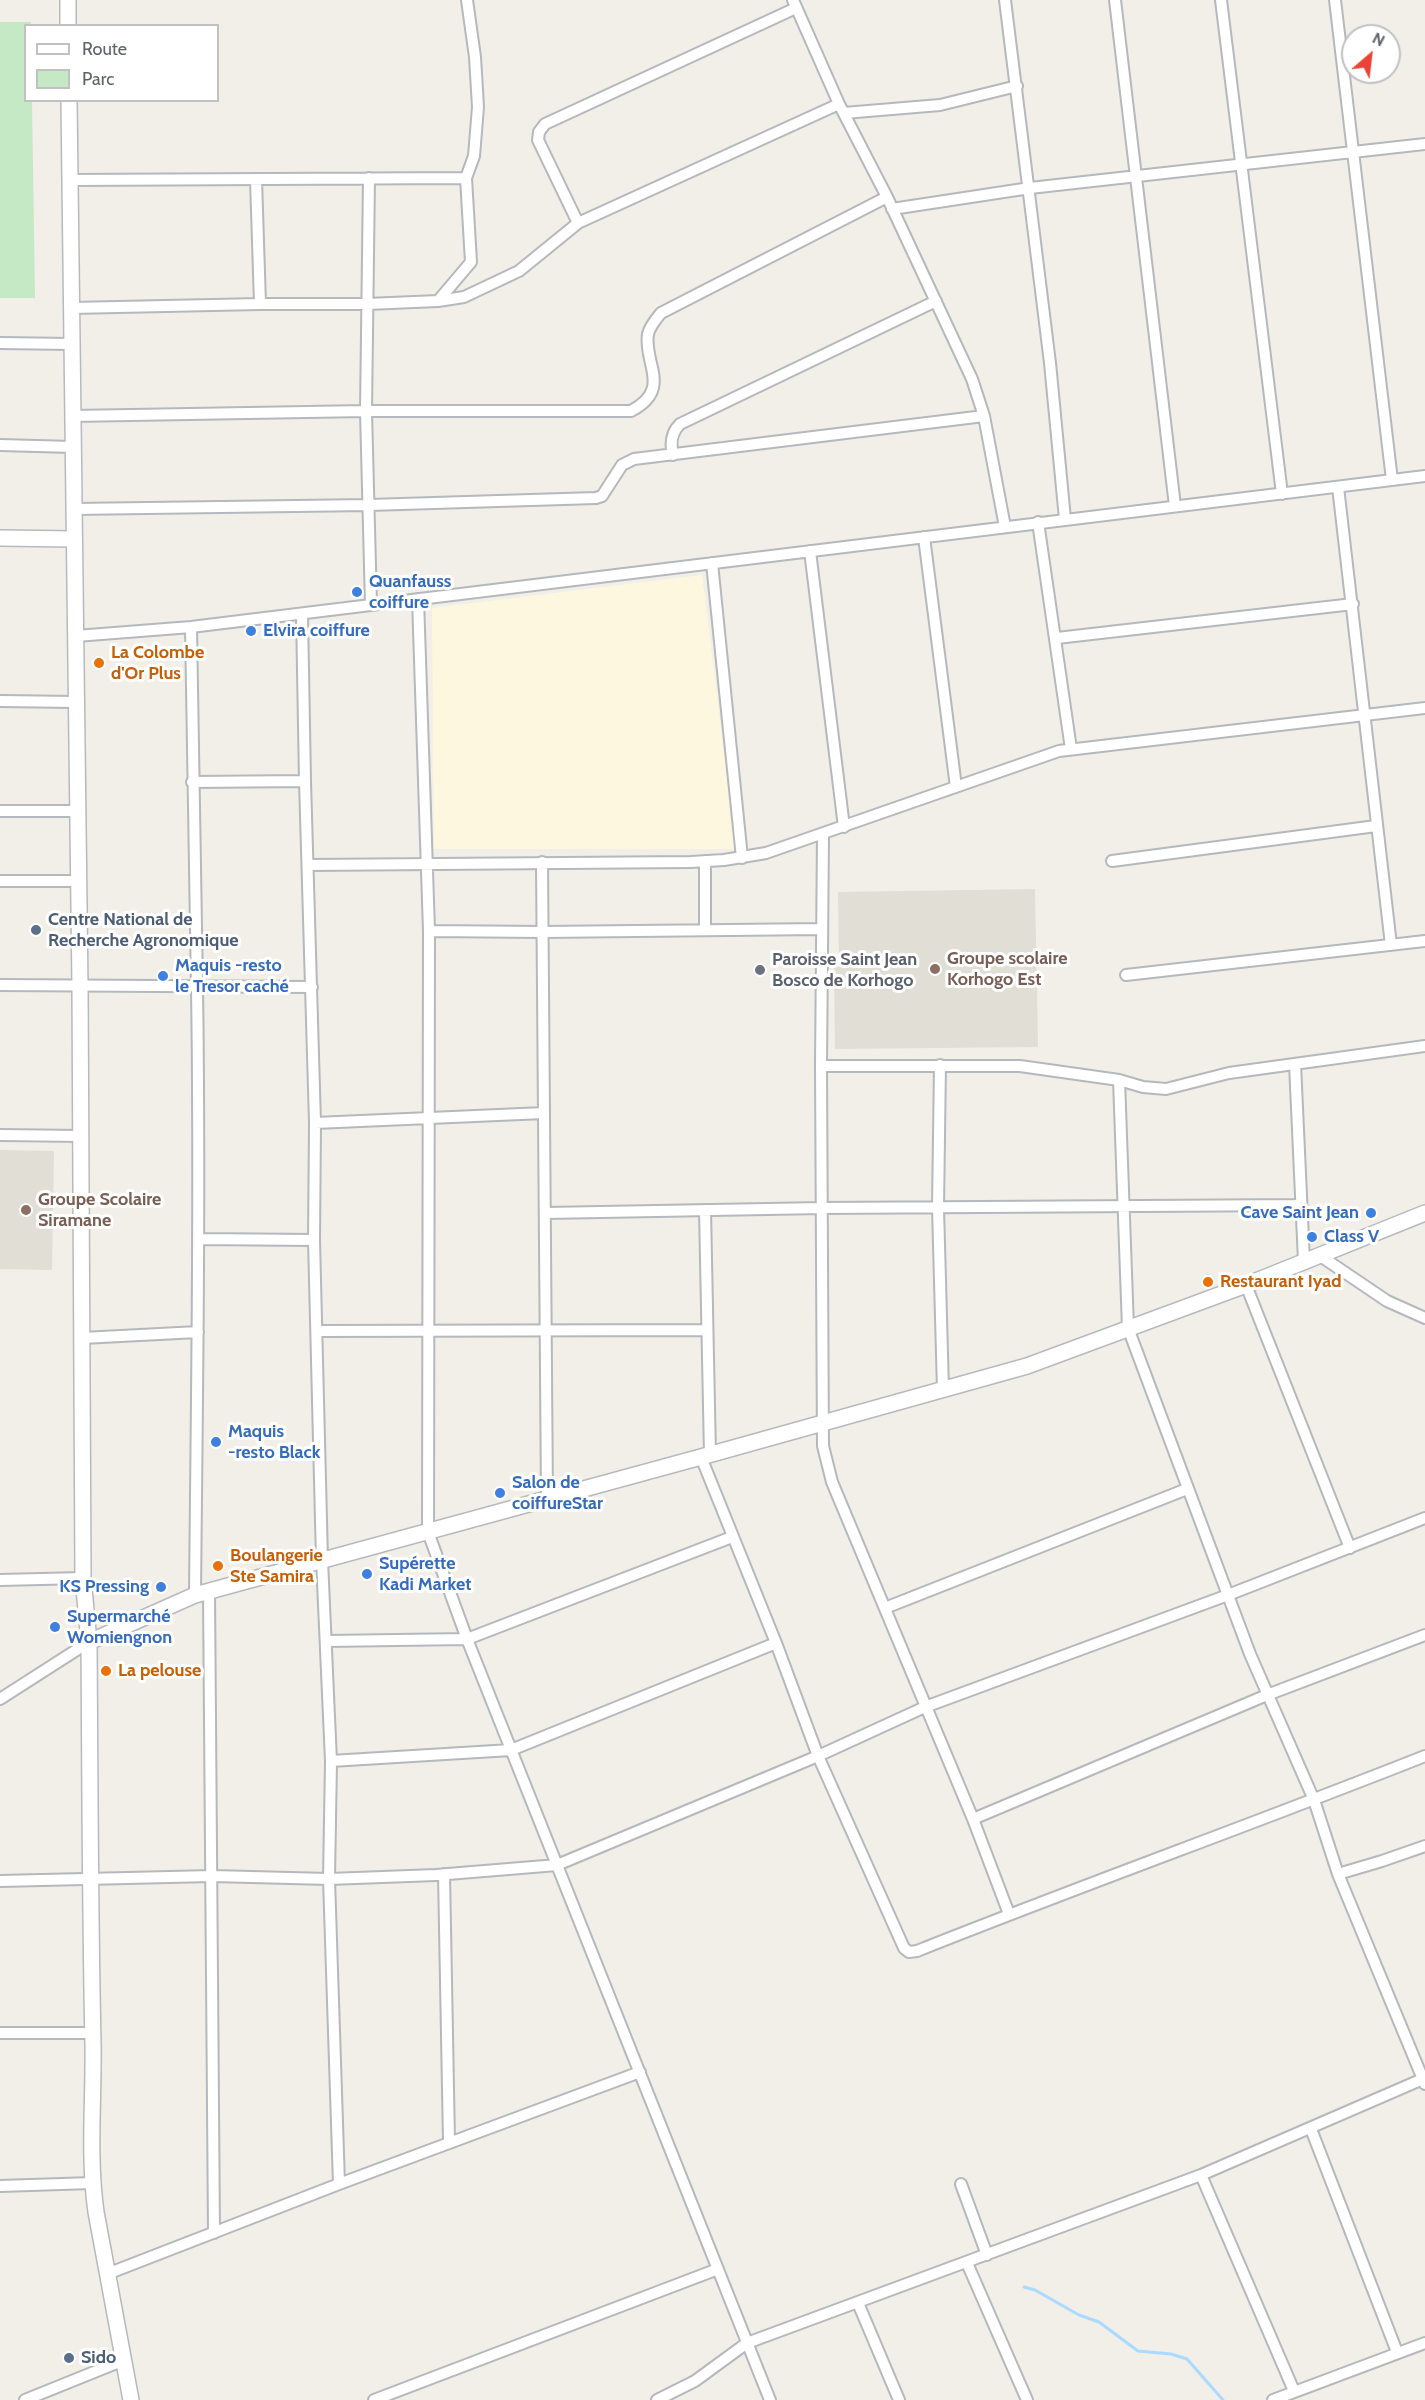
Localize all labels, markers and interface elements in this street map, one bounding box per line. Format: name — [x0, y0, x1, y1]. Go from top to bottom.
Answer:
legend — [24, 24, 219, 102]
north arrow — [1341, 24, 1401, 84]
text: N — [1369, 28, 1388, 50]
text: Route — [82, 38, 127, 60]
text: Parc — [82, 68, 114, 90]
place label: Quanfauss coiffure — [369, 571, 451, 614]
marker: Quanfauss coiffure — [350, 585, 364, 599]
place label: Elvira coiffure — [263, 620, 370, 642]
marker: Elvira coiffure — [244, 624, 258, 638]
place label: La Colombe d'Or Plus — [111, 642, 204, 684]
marker: La Colombe d'Or Plus — [92, 656, 106, 670]
place label: Centre National de Recherche Agronomique — [48, 909, 239, 952]
marker: Centre National de Recherche Agronomique — [29, 923, 43, 937]
place label: Groupe scolaire Korhogo Est — [947, 948, 1067, 990]
place label: Paroisse Saint Jean Bosco de Korhogo — [772, 949, 917, 992]
place label: Maquis -resto le Tresor caché — [175, 955, 289, 998]
marker: Groupe scolaire Korhogo Est — [928, 962, 942, 976]
marker: Paroisse Saint Jean Bosco de Korhogo — [753, 963, 767, 977]
marker: Maquis -resto le Tresor caché — [156, 969, 170, 983]
place label: Groupe Scolaire Siramane — [38, 1189, 161, 1232]
place label: Cave Saint Jean — [1241, 1202, 1359, 1224]
marker: Groupe Scolaire Siramane — [19, 1203, 33, 1217]
marker: Cave Saint Jean — [1364, 1206, 1378, 1220]
place label: Class V — [1324, 1226, 1379, 1248]
marker: Class V — [1305, 1230, 1319, 1244]
place label: Restaurant Iyad — [1220, 1271, 1341, 1293]
marker: Restaurant Iyad — [1201, 1275, 1215, 1289]
place label: Maquis -resto Black — [228, 1421, 320, 1464]
marker: Maquis -resto Black — [209, 1435, 223, 1449]
place label: Salon de coiffureStar — [512, 1472, 603, 1514]
marker: Salon de coiffureStar — [493, 1486, 507, 1500]
place label: Boulangerie Ste Samira — [230, 1545, 323, 1588]
place label: Supérette Kadi Market — [379, 1553, 471, 1596]
marker: Boulangerie Ste Samira — [211, 1559, 225, 1573]
marker: Supérette Kadi Market — [360, 1567, 374, 1581]
place label: KS Pressing — [59, 1576, 149, 1598]
marker: KS Pressing — [154, 1580, 168, 1594]
place label: Supermarché Womiengnon — [67, 1606, 172, 1648]
marker: Supermarché Womiengnon — [48, 1620, 62, 1634]
place label: La pelouse — [118, 1660, 201, 1682]
marker: La pelouse — [99, 1664, 113, 1678]
place label: Sido — [81, 2347, 116, 2369]
marker: Sido — [62, 2351, 76, 2365]

